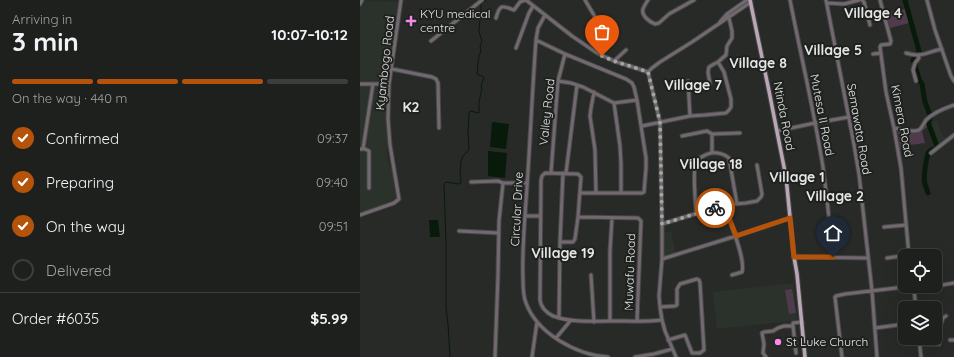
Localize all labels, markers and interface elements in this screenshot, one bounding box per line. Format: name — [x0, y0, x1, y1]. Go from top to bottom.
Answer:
district label: Village 4 — [844, 4, 902, 22]
place label: KYU medical centre — [420, 6, 491, 35]
text: Arriving in — [12, 11, 72, 27]
street label: Kyambogo Road — [372, 15, 397, 111]
marker: KYU medical centre — [405, 15, 417, 27]
pin — [585, 15, 619, 56]
icon: bag — [591, 21, 613, 43]
text: 3 min — [12, 25, 79, 58]
text: 10:07–10:12 — [271, 25, 348, 44]
district label: Village 5 — [804, 41, 862, 59]
district label: Village 8 — [729, 54, 787, 72]
street label: Mutesa II Road — [807, 73, 838, 157]
district label: Village 7 — [664, 76, 722, 94]
street label: Valley Road — [536, 78, 557, 146]
street label: Ntinda Road — [770, 80, 799, 152]
street label: Semawata Road — [844, 82, 875, 176]
street label: Kimera Road — [888, 84, 917, 158]
text: On the way · 440 m — [12, 90, 127, 106]
district label: K2 — [402, 98, 420, 116]
icon: check — [12, 127, 34, 149]
text: Confirmed — [46, 129, 119, 148]
text: 09:37 — [317, 130, 348, 146]
district label: Village 18 — [679, 155, 743, 173]
district label: Village 1 — [769, 168, 825, 186]
icon: check — [12, 171, 34, 193]
street label: Circular Drive — [507, 171, 526, 247]
text: Preparing — [46, 173, 114, 192]
text: 09:40 — [316, 174, 348, 190]
district label: Village 2 — [806, 187, 864, 205]
courier — [695, 188, 735, 228]
icon: bike — [704, 197, 726, 219]
icon: check — [12, 215, 34, 237]
pin — [816, 216, 850, 257]
text: On the way — [46, 217, 125, 236]
text: 09:51 — [319, 218, 348, 234]
icon: home — [822, 222, 844, 244]
street label: Muwafu Road — [621, 233, 638, 311]
district label: Village 19 — [531, 244, 595, 262]
map controls — [898, 249, 942, 345]
button: locate — [898, 249, 942, 293]
text: Delivered — [46, 261, 111, 280]
button: layers — [898, 301, 942, 345]
text: Order #6035 — [12, 309, 99, 328]
text: $5.99 — [310, 309, 348, 328]
place label: St Luke Church — [786, 334, 868, 349]
marker: St Luke Church — [773, 337, 783, 347]

